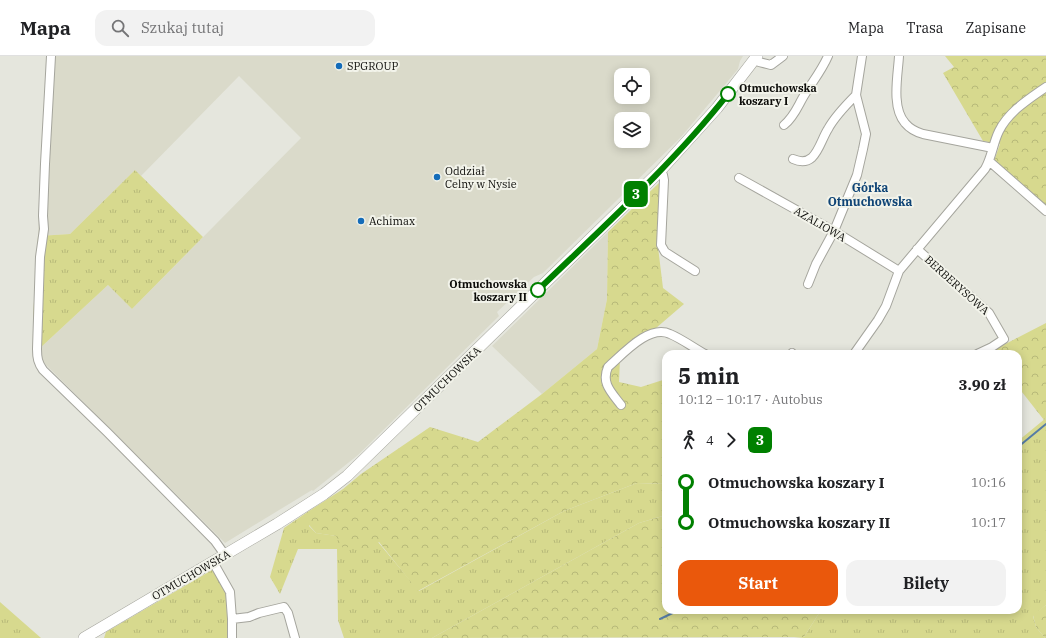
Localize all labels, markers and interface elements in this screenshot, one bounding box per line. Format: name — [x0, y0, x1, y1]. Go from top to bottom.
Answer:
search box — [95, 10, 375, 46]
text: Mapa — [20, 16, 71, 40]
icon: search — [109, 17, 131, 39]
text: Szukaj tutaj — [141, 18, 224, 37]
text: Mapa — [848, 19, 884, 37]
text: Trasa — [906, 19, 944, 37]
text: Zapisane — [966, 19, 1026, 37]
place label: SPGROUP — [347, 59, 399, 73]
marker: SPGROUP — [334, 61, 344, 71]
map controls — [614, 68, 650, 148]
button: locate — [614, 68, 650, 104]
place label: Otmuchowska koszary I — [739, 81, 817, 108]
marker: Otmuchowska koszary I — [720, 86, 736, 102]
button: layers — [614, 112, 650, 148]
place label: Oddział Celny w Nysie — [445, 164, 517, 191]
marker: Oddział Celny w Nysie — [432, 172, 442, 182]
district label: Górka Otmuchowska — [828, 180, 913, 209]
line badge: 3 — [623, 181, 649, 207]
text: 3 — [632, 185, 640, 203]
street label: AZALIOWA — [791, 203, 849, 245]
place label: Achimax — [369, 214, 415, 228]
marker: Achimax — [356, 216, 366, 226]
street label: BERBERYSOWA — [922, 252, 992, 318]
place label: Otmuchowska koszary II — [449, 277, 527, 304]
marker: Otmuchowska koszary II — [530, 282, 546, 298]
street label: OTMUCHOWSKA — [410, 343, 484, 415]
text: 5 min — [678, 361, 740, 390]
text: 3.90 zł — [959, 375, 1006, 394]
text: 10:12 – 10:17 · Autobus — [678, 391, 823, 408]
icon: walk — [678, 429, 700, 451]
icon: forward — [720, 429, 742, 451]
text: 3 — [756, 431, 764, 449]
text: 4 — [706, 432, 714, 449]
text: Otmuchowska koszary I — [708, 473, 885, 492]
text: 10:16 — [971, 474, 1006, 491]
text: Otmuchowska koszary II — [708, 513, 890, 532]
text: 10:17 — [971, 514, 1006, 531]
street label: OTMUCHOWSKA — [149, 547, 233, 603]
button: Start — [678, 560, 838, 606]
button: Bilety — [846, 560, 1006, 606]

